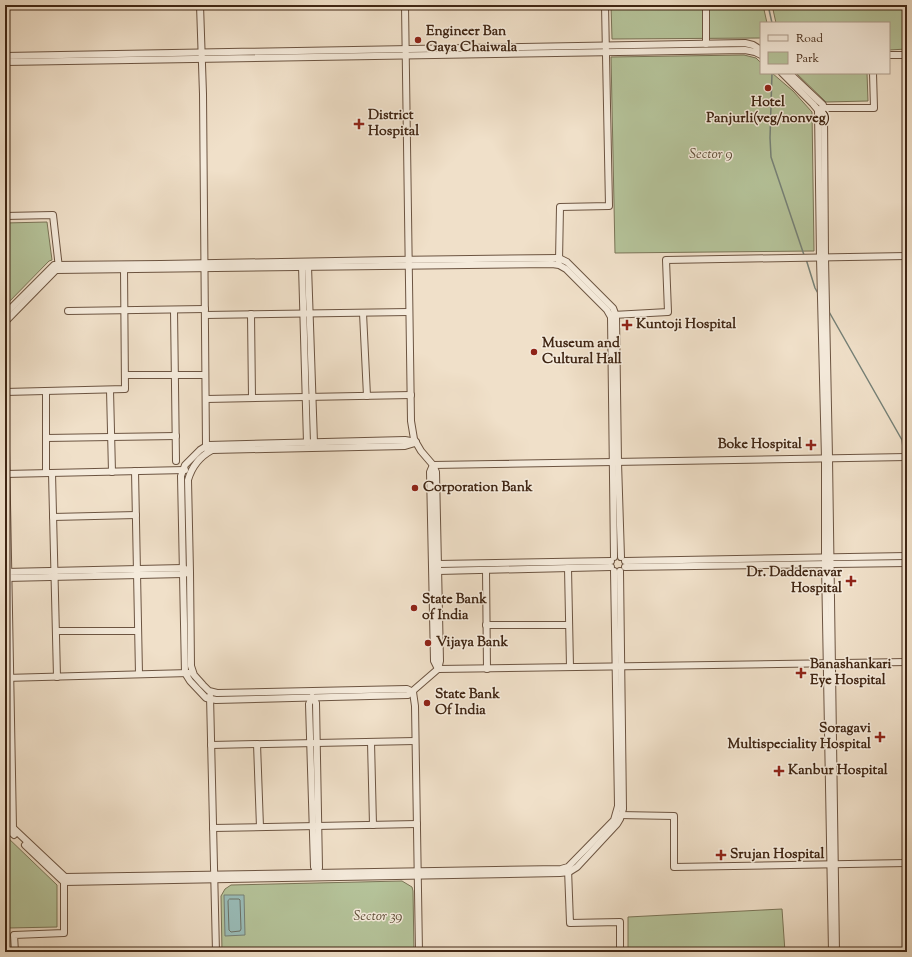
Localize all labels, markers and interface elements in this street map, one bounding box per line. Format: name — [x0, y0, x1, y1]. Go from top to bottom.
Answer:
place label: Engineer Ban Gaya Chaiwala — [426, 22, 518, 58]
legend — [760, 22, 890, 74]
text: Road — [796, 30, 823, 48]
marker: Engineer Ban Gaya Chaiwala — [413, 35, 423, 45]
text: Park — [796, 50, 819, 68]
marker: Hotel Panjurli(veg/nonveg) — [763, 83, 773, 93]
place label: Hotel Panjurli(veg/nonveg) — [706, 93, 830, 129]
place label: District Hospital — [368, 106, 419, 142]
marker: District Hospital — [353, 118, 365, 130]
park label: Sector 9 — [689, 145, 733, 165]
place label: Kuntoji Hospital — [636, 315, 736, 335]
marker: Kuntoji Hospital — [621, 319, 633, 331]
place label: Museum and Cultural Hall — [542, 334, 622, 370]
marker: Museum and Cultural Hall — [529, 347, 539, 357]
place label: Boke Hospital — [718, 435, 802, 455]
marker: Boke Hospital — [805, 439, 817, 451]
place label: Corporation Bank — [423, 478, 533, 498]
marker: Corporation Bank — [410, 483, 420, 493]
place label: Dr. Daddenavar Hospital — [747, 563, 843, 599]
marker: Dr. Daddenavar Hospital — [845, 575, 857, 587]
place label: State Bank of India — [422, 590, 487, 626]
marker: State Bank of India — [409, 603, 419, 613]
place label: Vijaya Bank — [436, 633, 509, 653]
marker: Vijaya Bank — [423, 638, 433, 648]
place label: Banashankari Eye Hospital — [810, 655, 892, 691]
marker: Banashankari Eye Hospital — [795, 667, 807, 679]
place label: State Bank Of India — [435, 685, 500, 721]
marker: State Bank Of India — [422, 698, 432, 708]
place label: Soragavi Multispeciality Hospital — [728, 719, 871, 755]
marker: Soragavi Multispeciality Hospital — [874, 731, 886, 743]
place label: Kanbur Hospital — [788, 761, 888, 781]
marker: Kanbur Hospital — [773, 765, 785, 777]
place label: Srujan Hospital — [730, 845, 824, 865]
marker: Srujan Hospital — [715, 849, 727, 861]
park label: Sector 39 — [354, 907, 402, 927]

